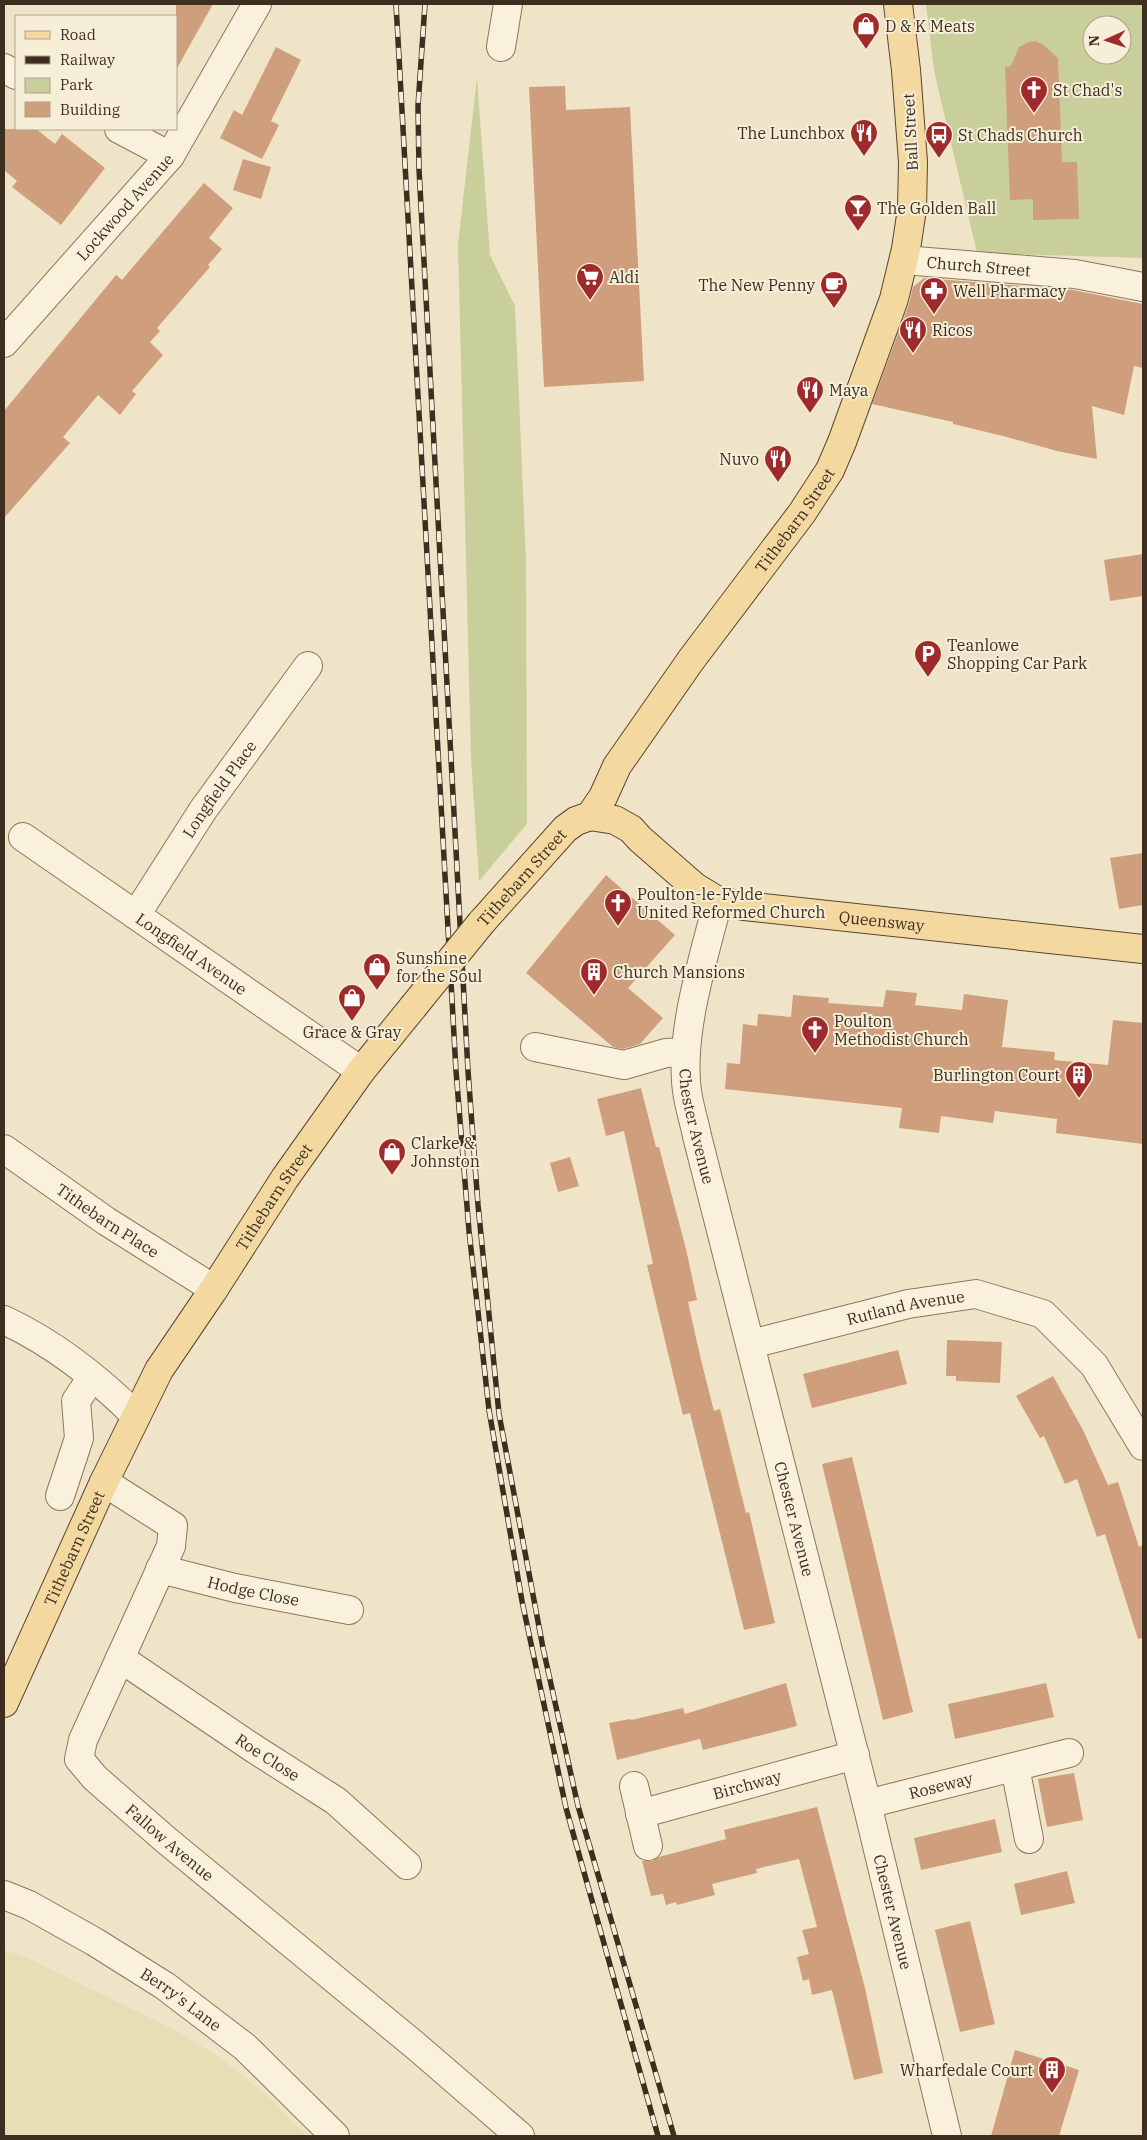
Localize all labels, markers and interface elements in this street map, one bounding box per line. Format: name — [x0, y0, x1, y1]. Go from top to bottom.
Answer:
shop icon: D & K Meats — [851, 11, 881, 50]
legend — [15, 15, 178, 130]
north arrow — [1082, 15, 1132, 65]
place label: D & K Meats — [885, 16, 975, 36]
text: Road — [60, 25, 96, 44]
text: N — [1085, 35, 1103, 47]
text: Railway — [60, 50, 115, 69]
text: Park — [60, 75, 93, 94]
church icon: St Chad's — [1019, 75, 1049, 114]
place label: St Chad's — [1053, 80, 1122, 100]
street label: Ball Street — [898, 92, 922, 171]
text: Building — [60, 100, 120, 119]
restaurant icon: The Lunchbox — [849, 118, 879, 157]
bus stop icon: St Chads Church — [924, 120, 954, 159]
place label: The Lunchbox — [737, 123, 845, 143]
place label: St Chads Church — [958, 125, 1083, 145]
street label: Lockwood Avenue — [72, 149, 178, 265]
bar icon: The Golden Ball — [843, 193, 873, 232]
place label: The Golden Ball — [877, 198, 997, 218]
street label: Church Street — [926, 252, 1032, 280]
supermarket icon: Aldi — [575, 262, 605, 301]
place label: Aldi — [609, 267, 639, 287]
cafe icon: The New Penny — [819, 270, 849, 309]
place label: The New Penny — [698, 275, 815, 295]
pharmacy icon: Well Pharmacy — [919, 276, 949, 315]
place label: Well Pharmacy — [953, 281, 1067, 301]
restaurant icon: Ricos — [898, 315, 928, 354]
place label: Ricos — [932, 320, 973, 340]
restaurant icon: Maya — [795, 375, 825, 414]
place label: Maya — [829, 380, 869, 400]
restaurant icon: Nuvo — [763, 444, 793, 483]
place label: Nuvo — [719, 449, 759, 469]
street label: Tithebarn Street — [751, 464, 839, 577]
place label: Teanlowe Shopping Car Park — [947, 635, 1088, 673]
parking icon: Teanlowe Shopping Car Park — [913, 639, 943, 678]
street label: Longfield Place — [178, 736, 260, 841]
street label: Tithebarn Street — [473, 824, 571, 930]
place label: Poulton-le-Fylde United Reformed Church — [637, 884, 825, 922]
church icon: Poulton-le-Fylde United Reformed Church — [603, 888, 633, 927]
street label: Queensway — [838, 906, 926, 935]
street label: Longfield Avenue — [132, 908, 251, 999]
place label: Sunshine for the Soul — [396, 948, 482, 986]
shop icon: Sunshine for the Soul — [362, 952, 392, 991]
building icon: Church Mansions — [579, 957, 609, 996]
place label: Church Mansions — [613, 962, 745, 982]
shop icon: Grace & Gray — [337, 983, 367, 1022]
place label: Poulton Methodist Church — [834, 1011, 969, 1049]
church icon: Poulton Methodist Church — [800, 1015, 830, 1054]
place label: Grace & Gray — [303, 1022, 402, 1042]
building icon: Burlington Court — [1064, 1060, 1094, 1099]
place label: Burlington Court — [933, 1065, 1060, 1085]
street label: Chester Avenue — [675, 1068, 719, 1186]
place label: Clarke & Johnston — [411, 1133, 480, 1171]
shop icon: Clarke & Johnston — [377, 1137, 407, 1176]
street label: Tithebarn Street — [231, 1139, 317, 1254]
street label: Tithebarn Place — [52, 1179, 163, 1262]
street label: Rutland Avenue — [845, 1286, 966, 1329]
street label: Chester Avenue — [770, 1459, 819, 1579]
street label: Tithebarn Street — [39, 1487, 109, 1609]
street label: Hodge Close — [206, 1571, 301, 1610]
street label: Roe Close — [232, 1729, 304, 1785]
street label: Birchway — [710, 1766, 784, 1804]
street label: Roseway — [907, 1768, 975, 1803]
street label: Fallow Avenue — [122, 1800, 218, 1885]
street label: Chester Avenue — [869, 1852, 917, 1972]
street label: Berry's Lane — [137, 1963, 225, 2035]
building icon: Wharfedale Court — [1037, 2055, 1067, 2094]
place label: Wharfedale Court — [900, 2060, 1033, 2080]

